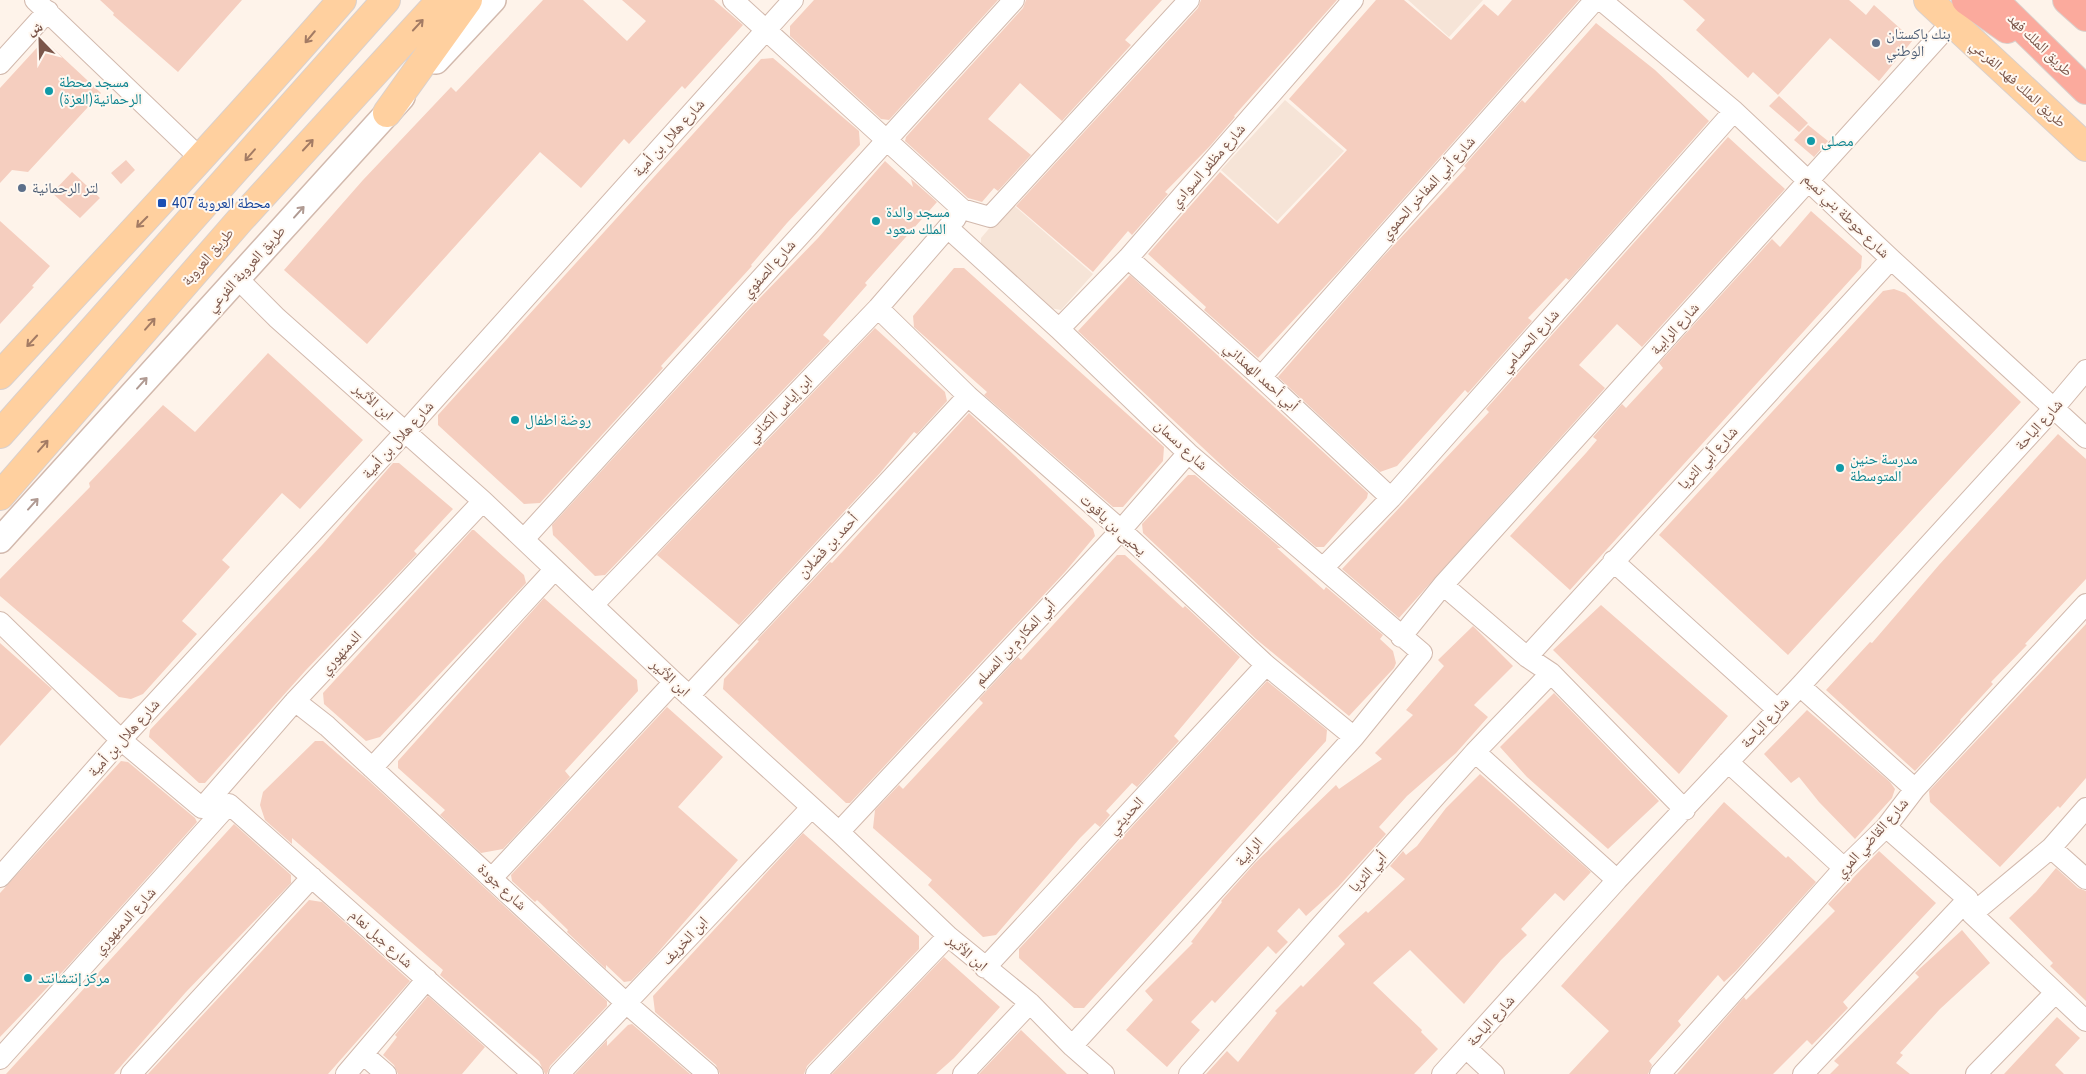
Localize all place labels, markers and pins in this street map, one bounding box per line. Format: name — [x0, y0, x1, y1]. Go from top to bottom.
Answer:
place label: بنك باكستان الوطني — [1886, 24, 1951, 62]
marker: بنك باكستان الوطني — [1870, 37, 1882, 49]
place label: مسجد محطة الرحمانية(العزة) — [59, 72, 142, 110]
marker: مسجد محطة الرحمانية(العزة) — [43, 85, 55, 97]
place label: مصلى — [1821, 131, 1854, 152]
marker: مصلى — [1805, 135, 1817, 147]
place label: لتر الرحمانية — [32, 178, 98, 199]
marker: لتر الرحمانية — [16, 182, 28, 194]
place label: محطة العروبة 407 — [172, 193, 271, 214]
marker: محطة العروبة 407 — [156, 197, 168, 209]
place label: مسجد والدة الملك سعود — [886, 202, 950, 240]
marker: مسجد والدة الملك سعود — [870, 215, 882, 227]
place label: روضة اطفال — [525, 410, 592, 431]
marker: روضة اطفال — [509, 414, 521, 426]
place label: مدرسة حنين المتوسطة — [1850, 449, 1918, 487]
marker: مدرسة حنين المتوسطة — [1834, 462, 1846, 474]
place label: مركز إنتشانتد — [38, 968, 110, 989]
marker: مركز إنتشانتد — [22, 972, 34, 984]

